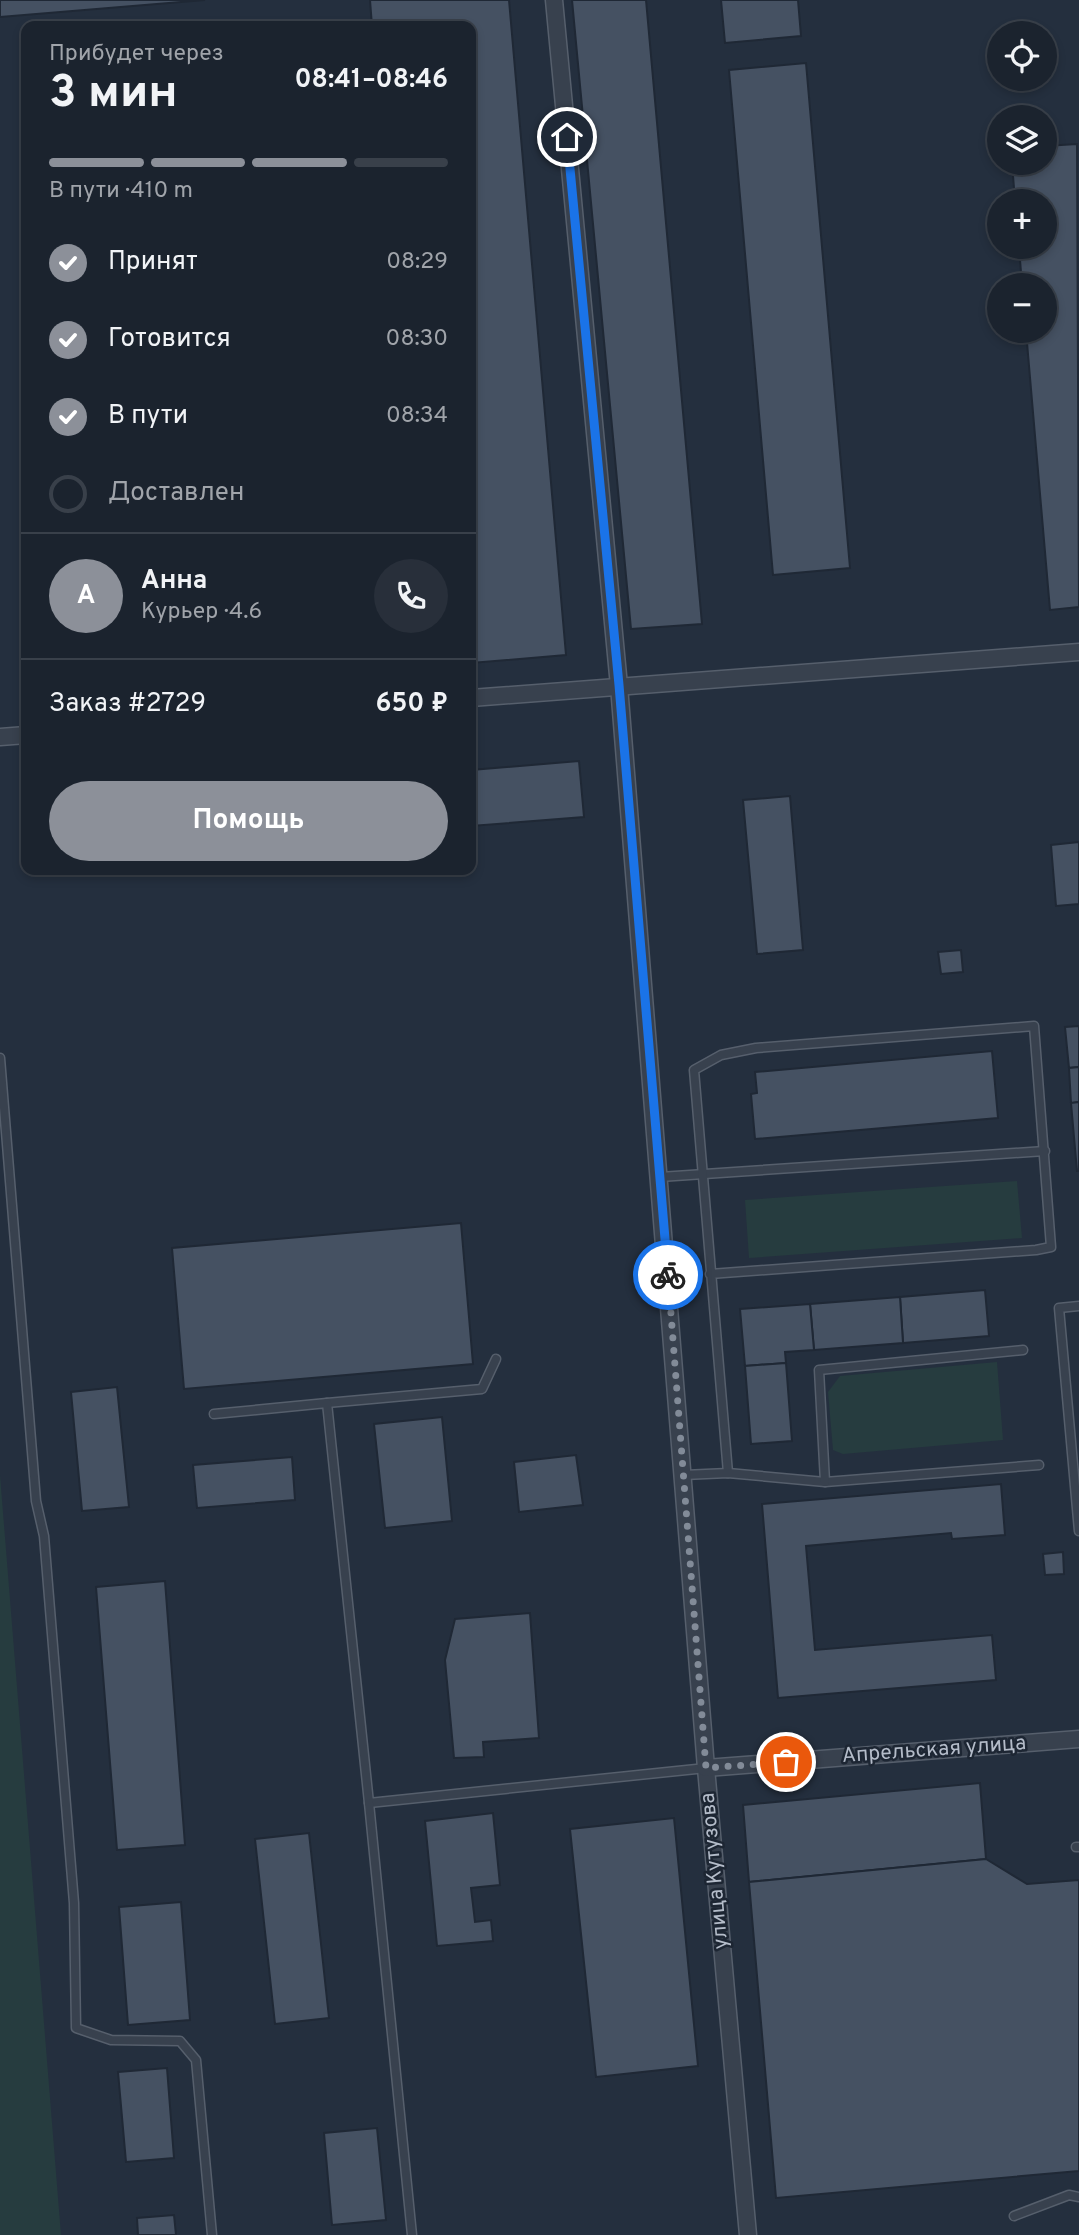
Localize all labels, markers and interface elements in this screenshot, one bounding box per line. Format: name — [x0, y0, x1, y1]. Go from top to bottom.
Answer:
map controls — [987, 21, 1057, 343]
button: locate — [987, 21, 1057, 91]
text: Прибудет через — [49, 40, 224, 69]
text: 08:41–08:46 — [294, 64, 448, 97]
text: 3 мин — [49, 65, 178, 124]
button: layers — [987, 105, 1057, 175]
pin — [537, 107, 597, 167]
icon: home — [548, 118, 586, 156]
text: В пути · 410 m — [49, 177, 193, 206]
button: + — [987, 189, 1057, 259]
icon: check — [49, 244, 87, 282]
text: Принят — [108, 246, 198, 279]
text: 08:29 — [386, 248, 448, 277]
button: − — [987, 273, 1057, 343]
icon: check — [49, 321, 87, 359]
text: Готовится — [108, 323, 231, 356]
text: 08:30 — [386, 325, 448, 354]
icon: check — [49, 398, 87, 436]
text: В пути — [108, 400, 188, 433]
text: 08:34 — [386, 402, 448, 431]
text: Доставлен — [108, 477, 244, 510]
button: phone — [374, 559, 448, 633]
text: Анна — [141, 565, 207, 598]
text: А — [77, 580, 95, 613]
text: Курьер · 4.6 — [141, 598, 262, 627]
text: Заказ #2729 — [49, 688, 206, 721]
text: 650 ₽ — [376, 688, 448, 721]
button: Помощь — [49, 781, 448, 861]
courier — [633, 1240, 703, 1310]
icon: bike — [649, 1256, 687, 1294]
street label: Апрельская улица — [841, 1730, 1027, 1770]
pin — [756, 1732, 816, 1792]
icon: bag — [767, 1743, 805, 1781]
street label: улица Кутузова — [695, 1792, 735, 1950]

